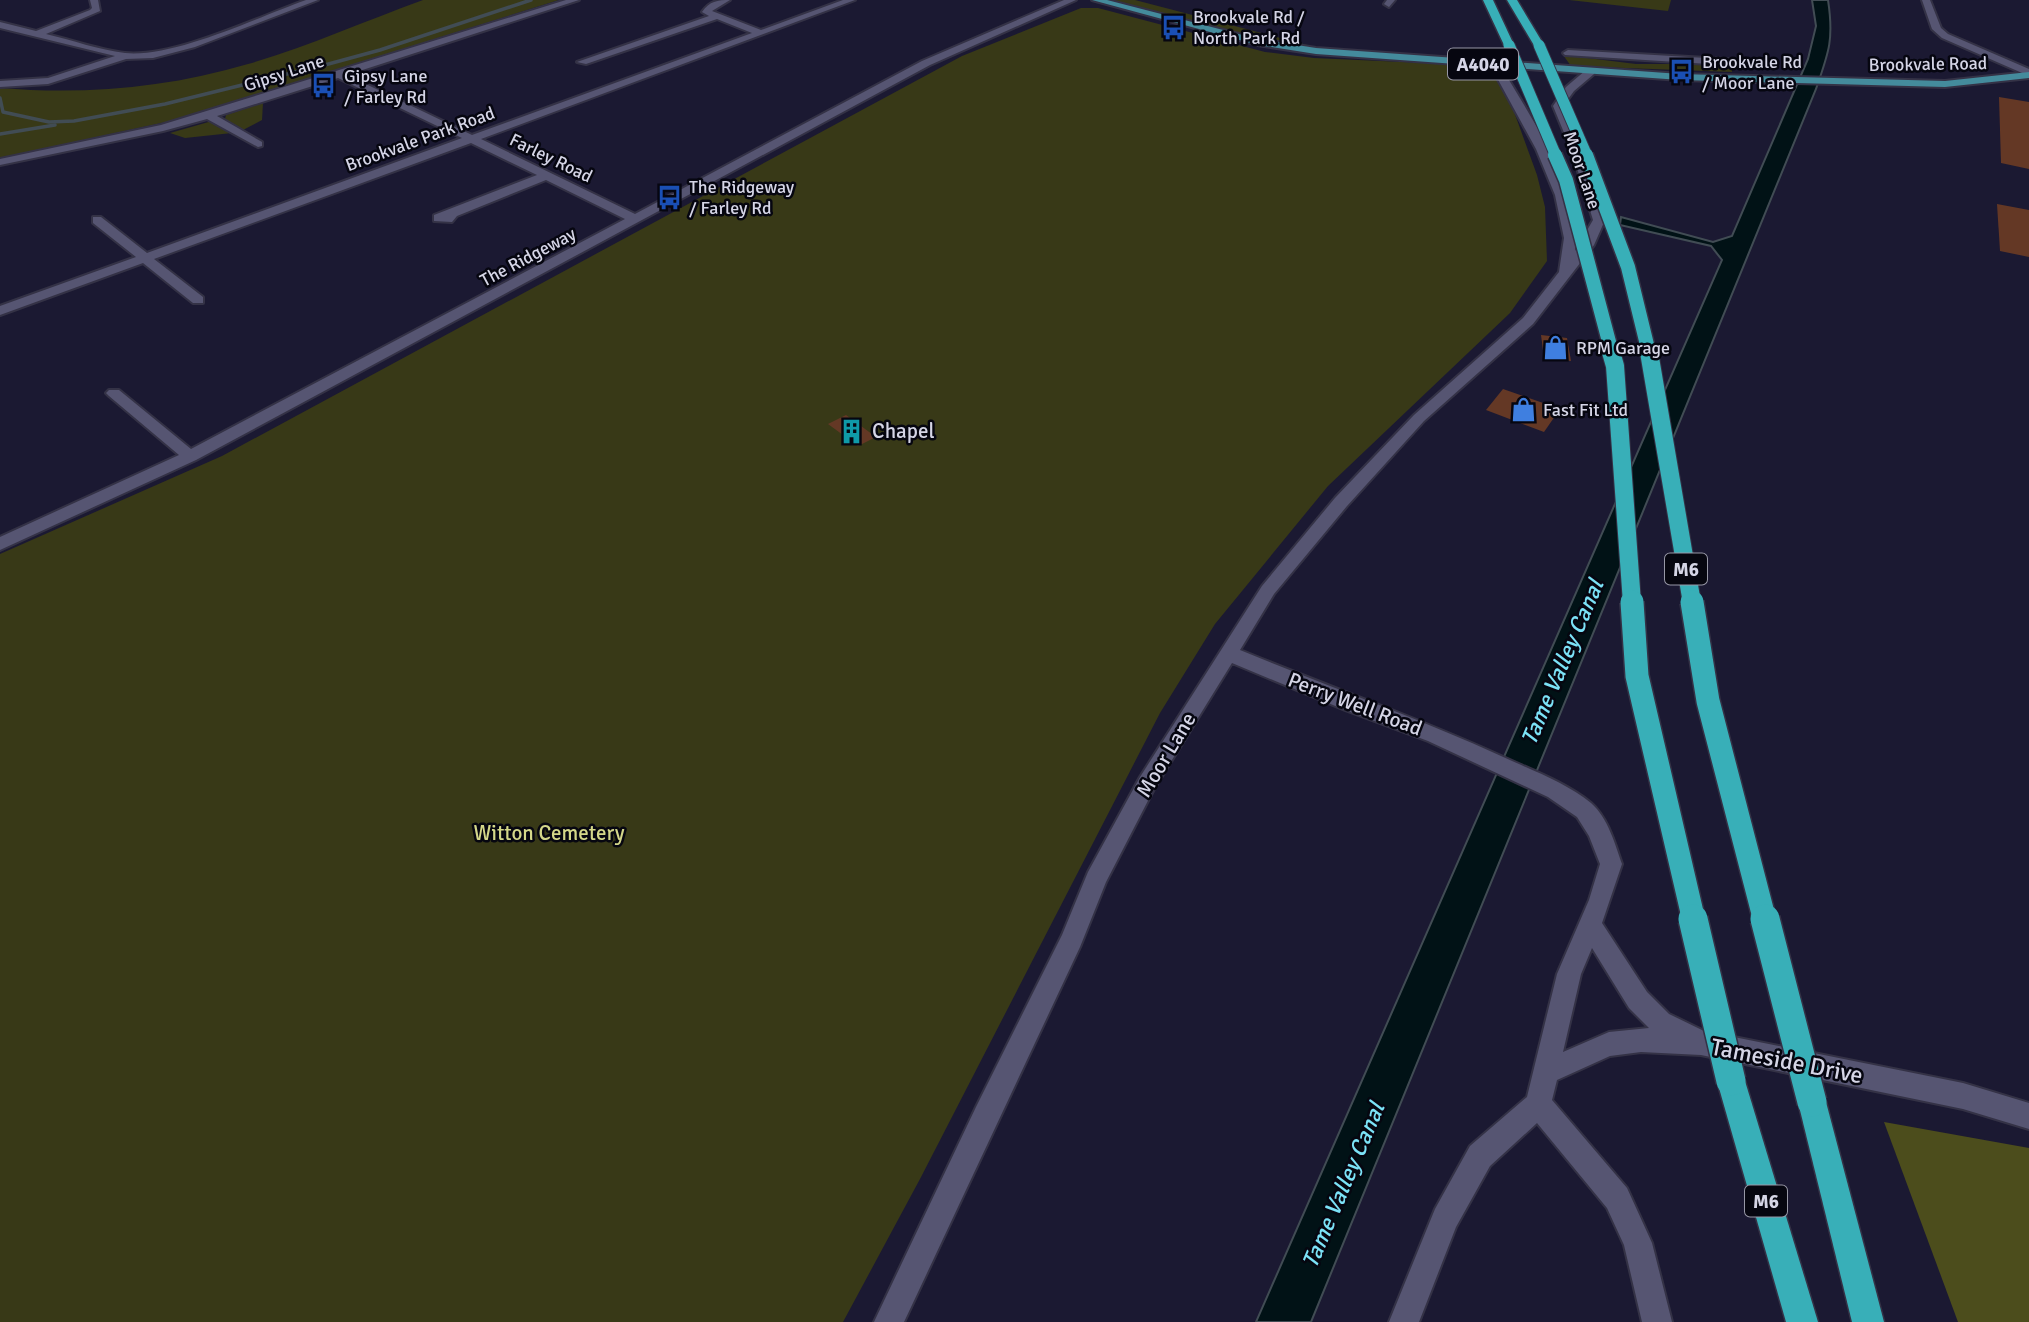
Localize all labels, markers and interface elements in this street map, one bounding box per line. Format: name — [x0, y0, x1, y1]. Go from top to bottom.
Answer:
place label: Brookvale Rd / North Park Rd — [1193, 6, 1305, 49]
bus stop icon: Brookvale Rd / North Park Rd — [1159, 13, 1187, 41]
road number: A4040 — [1448, 48, 1518, 80]
street label: Gipsy Lane — [241, 50, 327, 96]
place label: Brookvale Rd / Moor Lane — [1702, 51, 1802, 94]
street label: Brookvale Road — [1869, 52, 1987, 76]
bus stop icon: Brookvale Rd / Moor Lane — [1668, 58, 1696, 86]
place label: Gipsy Lane / Farley Rd — [344, 65, 427, 108]
bus stop icon: Gipsy Lane / Farley Rd — [310, 72, 338, 100]
street label: Brookvale Park Road — [342, 102, 498, 176]
street label: Moor Lane — [1558, 128, 1606, 212]
street label: Farley Road — [506, 129, 596, 187]
place label: The Ridgeway / Farley Rd — [689, 176, 795, 219]
bus stop icon: The Ridgeway / Farley Rd — [655, 183, 683, 211]
street label: The Ridgeway — [476, 222, 580, 291]
shop icon: RPM Garage — [1542, 334, 1570, 362]
place label: RPM Garage — [1576, 337, 1670, 359]
shop icon: Fast Fit Ltd — [1509, 396, 1537, 424]
place label: Fast Fit Ltd — [1543, 399, 1628, 421]
building icon: Chapel — [838, 417, 866, 445]
place label: Chapel — [872, 418, 935, 444]
road number: M6 — [1665, 554, 1707, 584]
water label: Tame Valley Canal — [1515, 573, 1611, 749]
street label: Perry Well Road — [1284, 667, 1426, 741]
street label: Moor Lane — [1131, 708, 1201, 802]
park label: Witton Cemetery — [474, 820, 625, 846]
street label: Tameside Drive — [1708, 1032, 1866, 1090]
water label: Tame Valley Canal — [1296, 1096, 1392, 1272]
road number: M6 — [1745, 1186, 1787, 1217]

